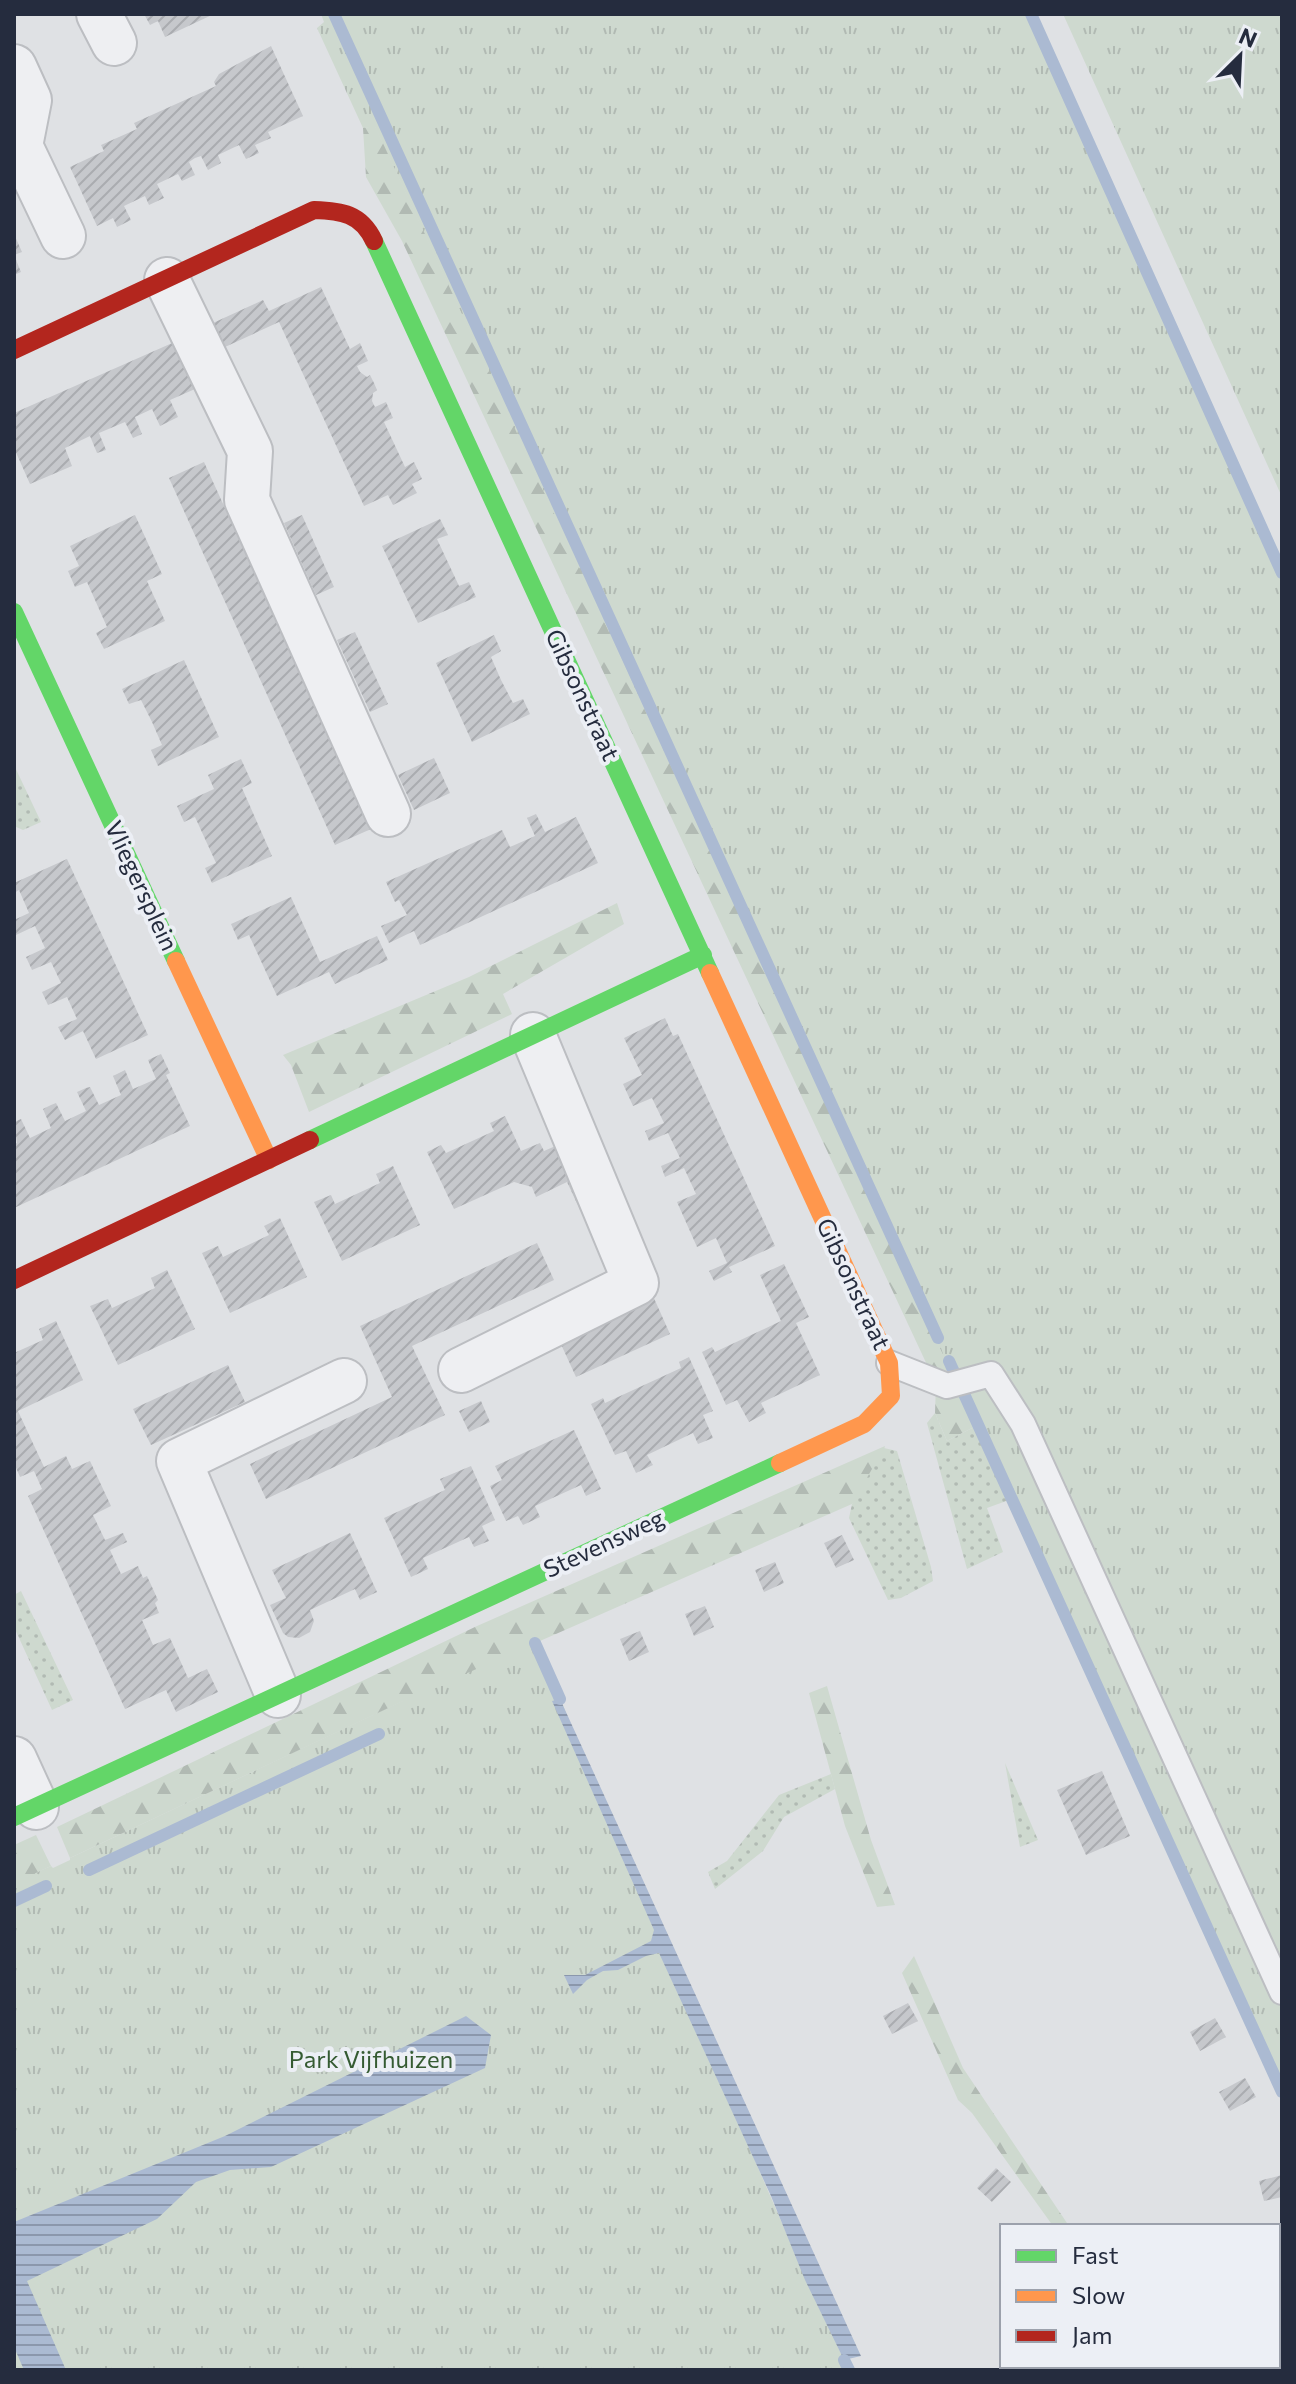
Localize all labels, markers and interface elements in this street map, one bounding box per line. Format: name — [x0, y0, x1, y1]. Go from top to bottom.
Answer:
north arrow — [1200, 16, 1280, 96]
text: N — [1235, 22, 1261, 53]
street label: Gibsonstraat — [540, 624, 627, 765]
street label: Vliegersplein — [100, 816, 185, 955]
street label: Gibsonstraat — [811, 1213, 898, 1354]
street label: Stevensweg — [539, 1502, 668, 1583]
park label: Park Vijfhuizen — [289, 2044, 453, 2073]
legend — [1000, 2224, 1280, 2368]
text: Fast — [1072, 2240, 1119, 2269]
text: Slow — [1072, 2280, 1125, 2309]
text: Jam — [1072, 2320, 1112, 2349]

